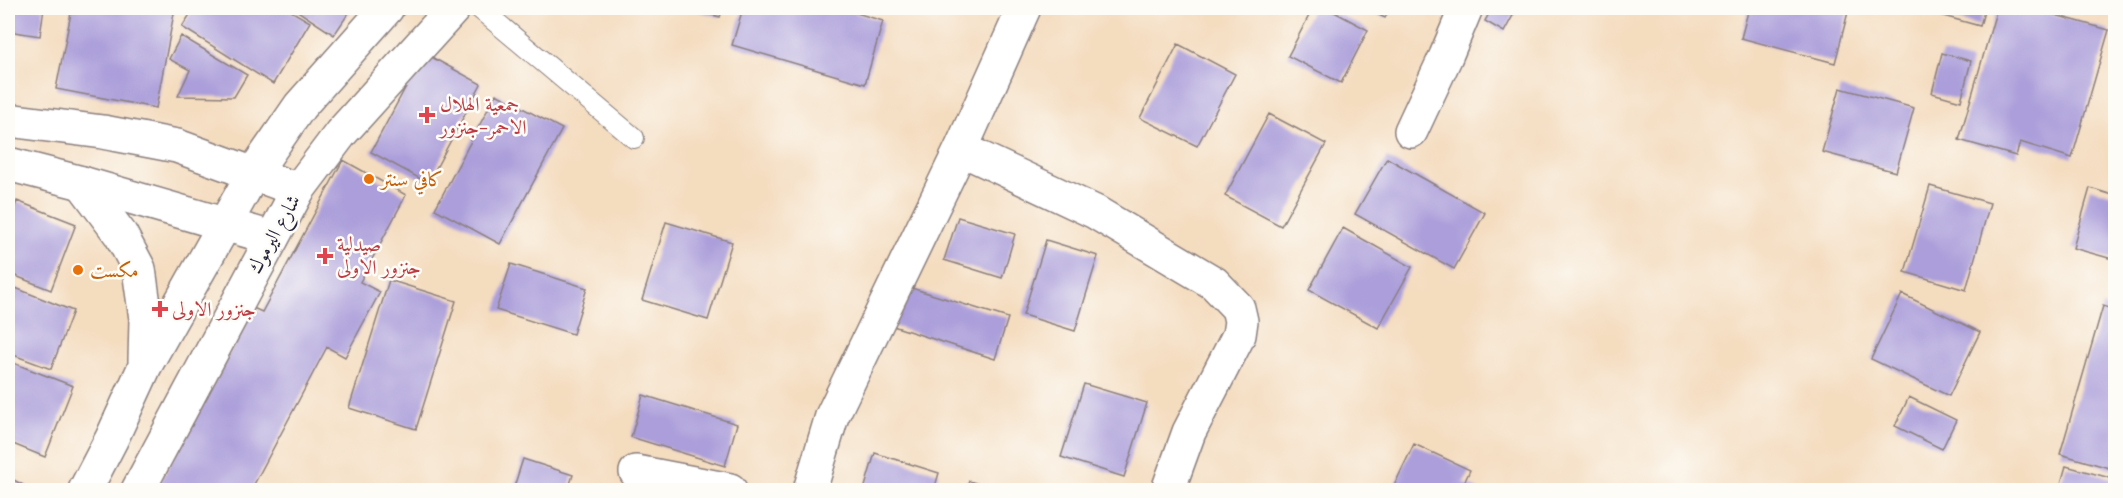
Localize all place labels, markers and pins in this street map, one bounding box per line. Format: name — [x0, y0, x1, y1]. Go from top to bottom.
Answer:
place label: جمعية الهلال الاحمر-جنزور — [438, 91, 527, 141]
marker: جمعية الهلال الاحمر-جنزور — [418, 106, 436, 124]
place label: كافي سنتر — [379, 166, 443, 195]
marker: كافي سنتر — [362, 172, 376, 186]
place label: صيدلية جنزور الاولى — [337, 231, 421, 281]
marker: صيدلية جنزور الاولى — [318, 249, 332, 263]
place label: مكست — [90, 257, 139, 284]
marker: مكست — [71, 263, 85, 277]
place label: جنزور الاولى — [172, 296, 256, 323]
marker: جنزور الاولى — [153, 302, 167, 316]

